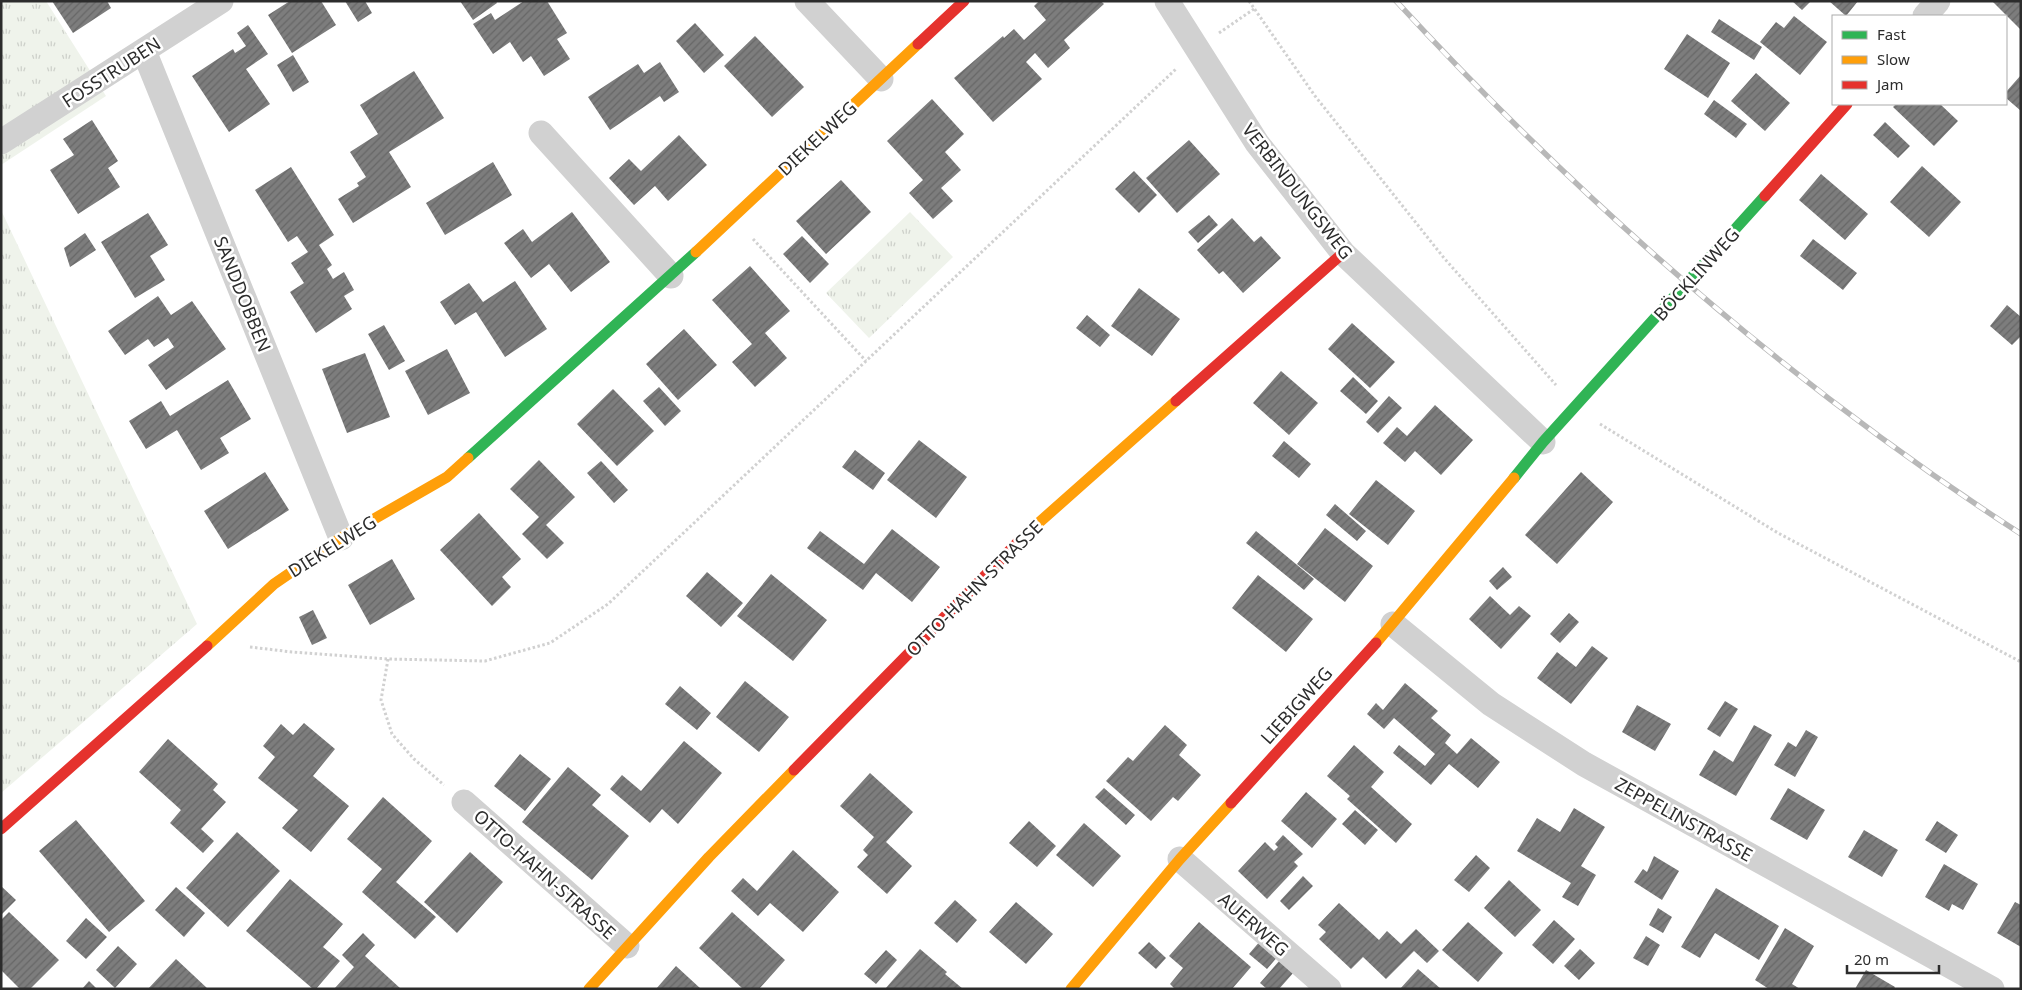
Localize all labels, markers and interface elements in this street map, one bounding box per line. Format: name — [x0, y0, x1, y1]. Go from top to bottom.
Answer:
legend — [1832, 15, 2007, 105]
text: Fast — [1877, 24, 1906, 44]
street label: FOSSTRUBEN — [57, 31, 165, 113]
text: Slow — [1877, 49, 1910, 69]
text: Jam — [1875, 74, 1904, 94]
street label: DIEKELWEG — [772, 95, 862, 181]
street label: VERBINDUNGSWEG — [1237, 118, 1359, 264]
street label: BÖCKLINWEG — [1648, 222, 1744, 326]
street label: SANDDOBBEN — [209, 233, 277, 355]
street label: DIEKELWEG — [284, 510, 380, 582]
street label: OTTO-HAHN-STRASSE — [901, 515, 1047, 661]
street label: LIEBIGWEG — [1255, 661, 1337, 749]
street label: ZEPPELINSTRASSE — [1611, 771, 1757, 867]
street label: OTTO-HAHN-STRASSE — [469, 804, 621, 944]
street label: AUERWEG — [1214, 887, 1294, 961]
scale bar — [1847, 942, 1940, 974]
text: 20 m — [1854, 949, 1889, 969]

